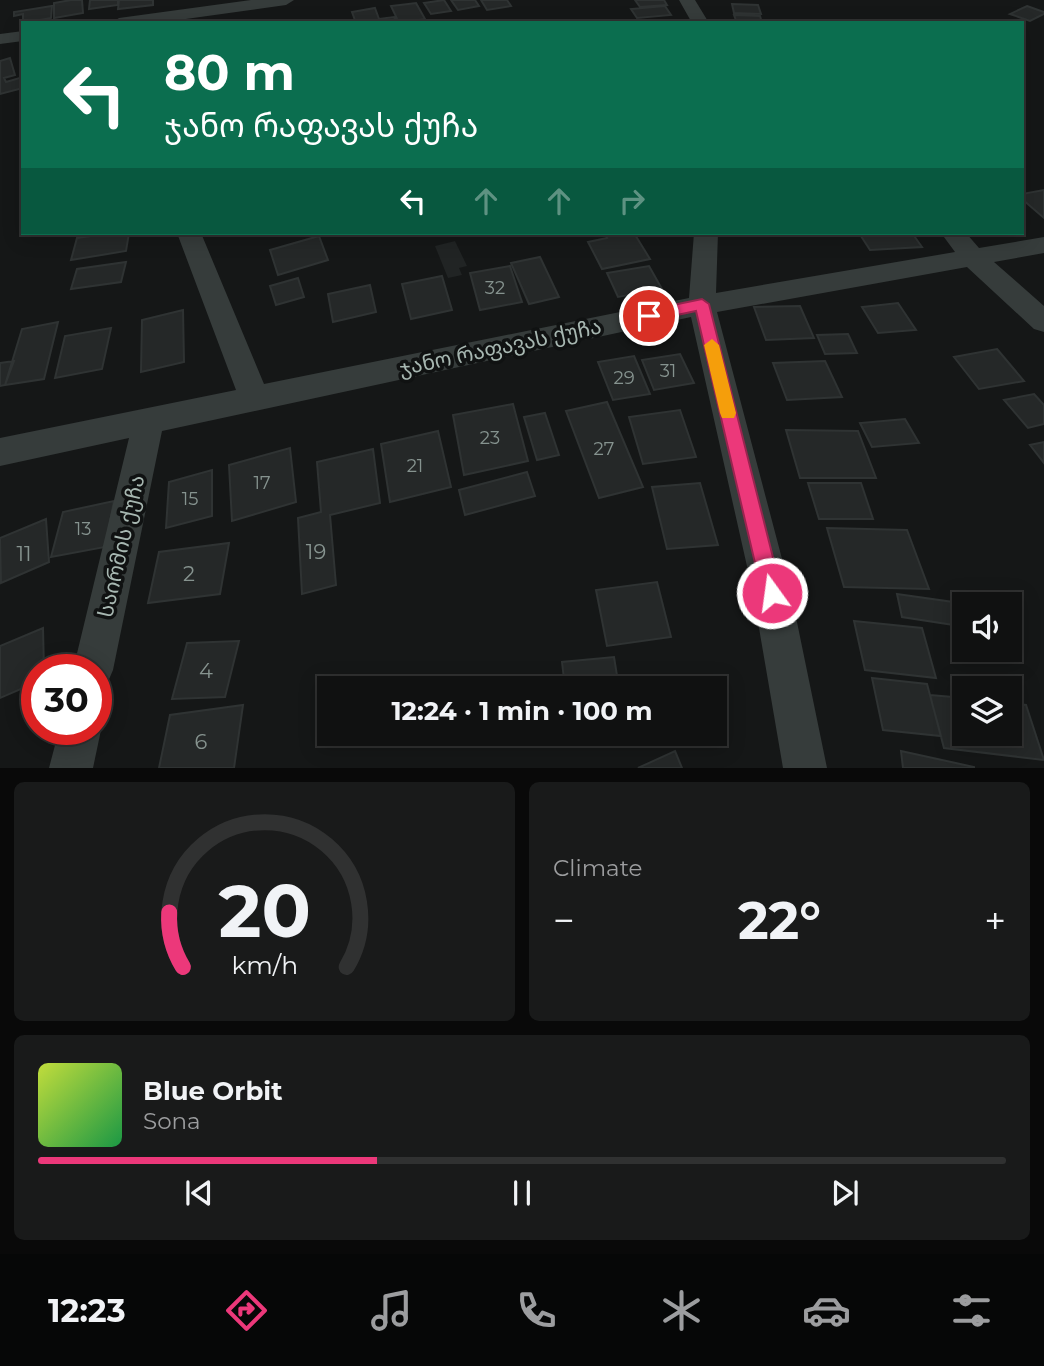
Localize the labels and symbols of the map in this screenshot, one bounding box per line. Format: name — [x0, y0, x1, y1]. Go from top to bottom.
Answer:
house number: 32 — [485, 277, 505, 299]
pin — [619, 286, 679, 346]
street label: ჯანო რაფავას ქუჩა — [397, 313, 603, 381]
house number: 31 — [660, 360, 676, 382]
house number: 29 — [613, 367, 635, 389]
house number: 23 — [480, 427, 500, 449]
house number: 27 — [594, 438, 614, 460]
house number: 21 — [407, 455, 423, 477]
street label: საირმის ქუჩა — [92, 472, 150, 620]
house number: 17 — [253, 472, 271, 494]
house number: 15 — [182, 488, 198, 510]
house number: 13 — [75, 518, 91, 540]
house number: 19 — [306, 539, 326, 564]
house number: 11 — [16, 541, 32, 566]
position arrow — [735, 556, 809, 630]
house number: 2 — [183, 561, 195, 586]
speed limit sign: 30 — [21, 654, 112, 745]
house number: 4 — [199, 658, 213, 683]
house number: 6 — [195, 729, 208, 754]

